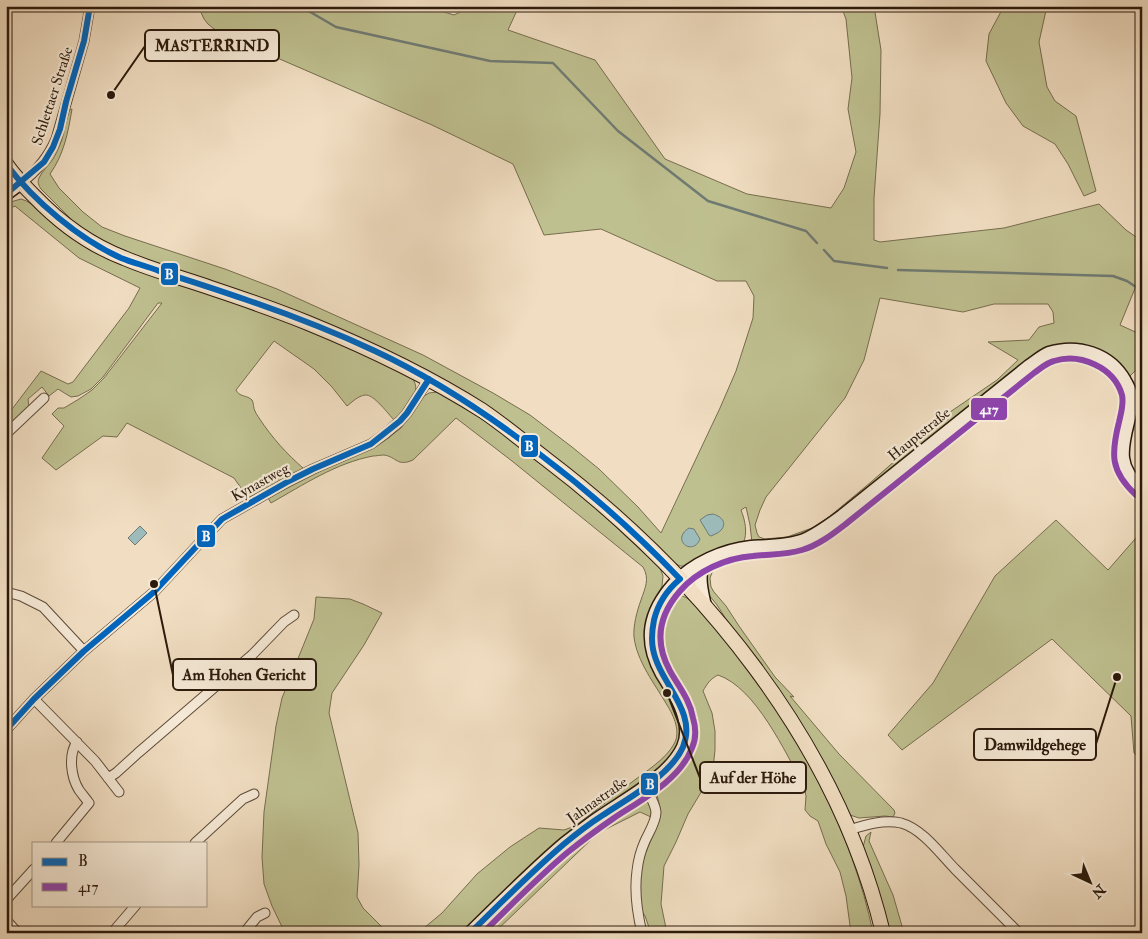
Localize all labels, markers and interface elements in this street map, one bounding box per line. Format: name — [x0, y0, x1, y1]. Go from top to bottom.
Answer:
callout: MASTERRIND — [145, 30, 279, 61]
text: MASTERRIND — [154, 36, 269, 56]
street label: Schlettaer Straße — [28, 44, 77, 148]
line badge: B — [160, 262, 179, 286]
text: B — [164, 266, 174, 283]
line badge: 417 — [970, 397, 1008, 421]
text: 417 — [979, 401, 999, 418]
street label: Hauptstraße — [884, 403, 955, 466]
line badge: B — [520, 434, 539, 458]
text: B — [524, 438, 534, 455]
street label: Kynastweg — [228, 458, 293, 506]
line badge: B — [196, 524, 216, 548]
text: B — [201, 528, 211, 545]
callout: Am Hohen Gericht — [173, 659, 316, 690]
text: Am Hohen Gericht — [181, 665, 307, 685]
callout: Damwildgehege — [974, 729, 1096, 760]
text: Damwildgehege — [984, 735, 1086, 756]
callout: Auf der Höhe — [700, 762, 806, 793]
text: Auf der Höhe — [709, 768, 797, 788]
line badge: B — [640, 772, 659, 796]
street label: Jahnastraße — [562, 773, 632, 830]
text: B — [645, 776, 655, 793]
legend — [32, 842, 208, 906]
text: B — [78, 852, 88, 871]
north arrow — [1066, 856, 1116, 906]
text: 417 — [78, 878, 98, 897]
text: N — [1088, 880, 1110, 902]

